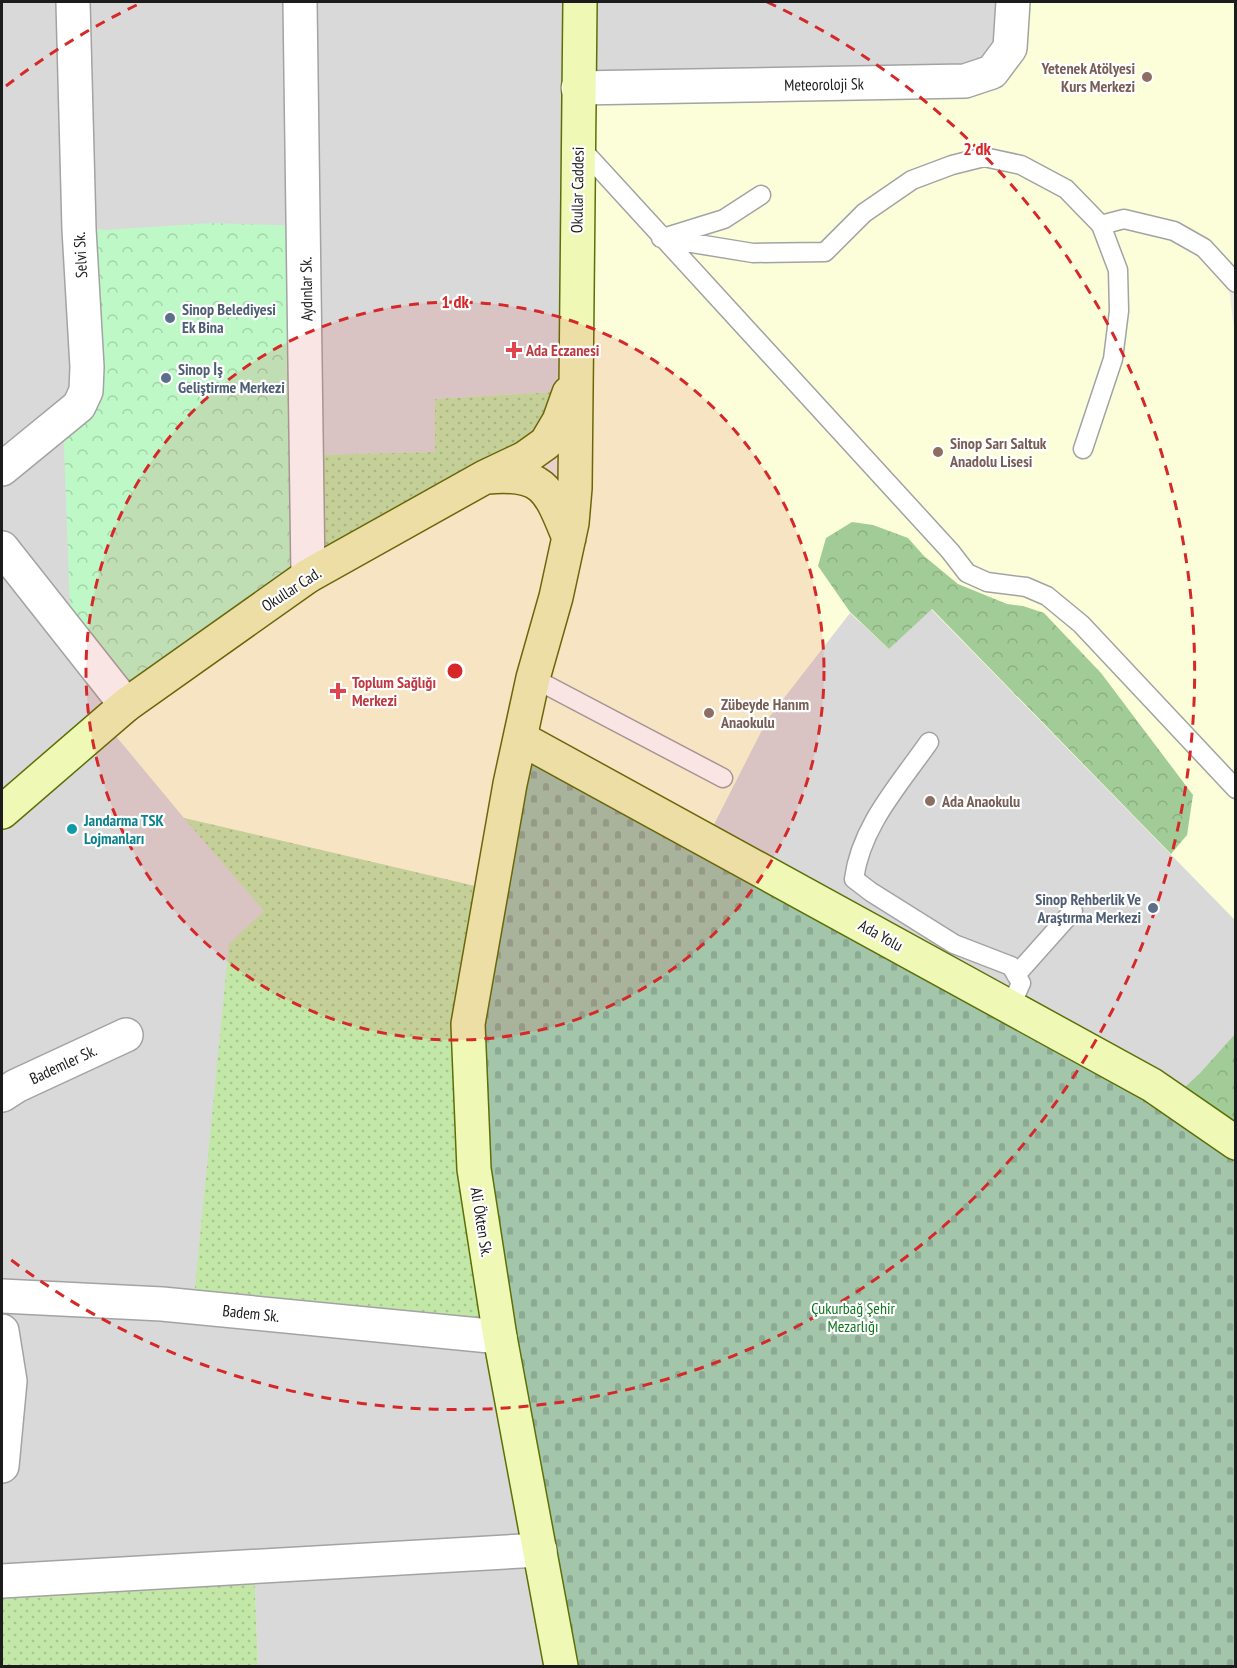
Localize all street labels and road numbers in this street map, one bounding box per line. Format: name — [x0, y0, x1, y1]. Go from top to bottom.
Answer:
street label: Meteoroloji Sk — [784, 73, 865, 95]
street label: Okullar Caddesi — [566, 147, 588, 233]
street label: Selvi Sk. — [69, 231, 91, 279]
street label: Aydınlar Sk. — [295, 257, 317, 321]
street label: Okullar Cad. — [258, 562, 325, 616]
street label: Ada Yolu — [855, 915, 907, 955]
street label: Bademler Sk. — [26, 1040, 100, 1088]
street label: Ali Ökten Sk. — [467, 1186, 497, 1258]
street label: Badem Sk. — [222, 1300, 281, 1326]

